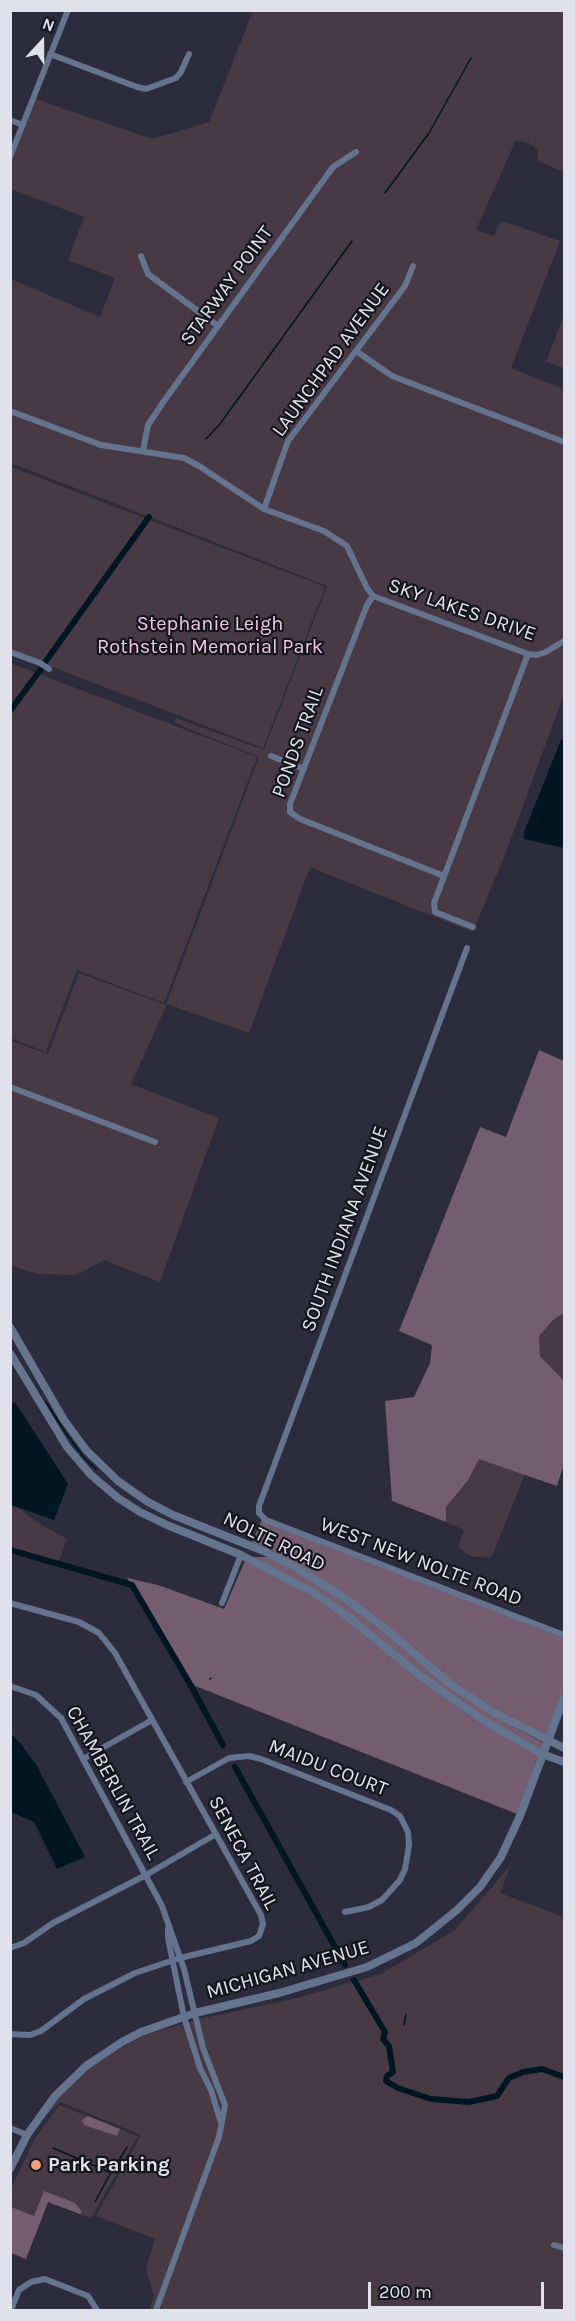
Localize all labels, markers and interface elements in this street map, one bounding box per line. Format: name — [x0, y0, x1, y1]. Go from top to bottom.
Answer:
north arrow — [12, 12, 72, 72]
text: N — [40, 14, 57, 36]
street label: STARWAY POINT — [175, 221, 279, 351]
street label: LAUNCHPAD AVENUE — [267, 278, 395, 442]
street label: SKY LAKES DRIVE — [385, 573, 539, 647]
park label: Stephanie Leigh Rothstein Memorial Park — [97, 612, 323, 659]
street label: PONDS TRAIL — [267, 683, 329, 801]
street label: SOUTH INDIANA AVENUE — [297, 1123, 393, 1335]
street label: NOLTE ROAD — [219, 1507, 329, 1577]
street label: WEST NEW NOLTE ROAD — [317, 1512, 525, 1612]
street label: CHAMBERLIN TRAIL — [61, 1702, 165, 1864]
street label: MAIDU COURT — [265, 1734, 391, 1802]
street label: SENECA TRAIL — [203, 1792, 283, 1914]
street label: MICHIGAN AVENUE — [204, 1935, 372, 2005]
place label: Park Parking — [48, 2153, 170, 2177]
marker: Park Parking — [29, 2158, 43, 2172]
scale bar — [371, 2270, 546, 2308]
text: 200 m — [379, 2281, 432, 2303]

